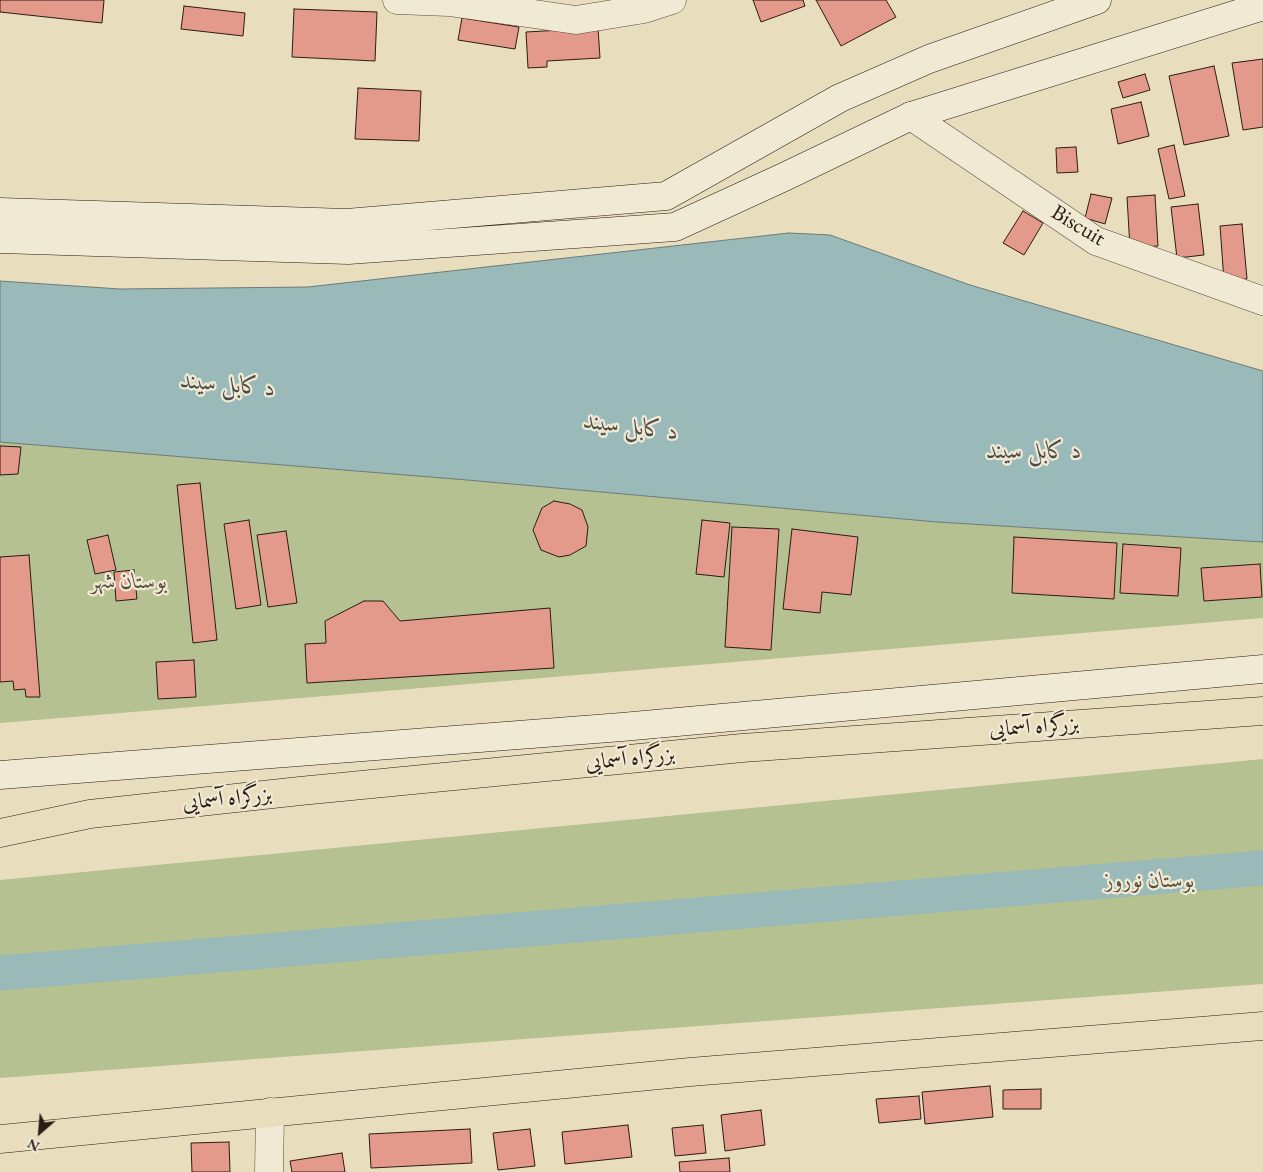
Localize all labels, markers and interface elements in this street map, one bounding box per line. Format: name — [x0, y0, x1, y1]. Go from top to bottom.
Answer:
street label: Biscuit — [1046, 200, 1110, 252]
water label: د کابل سيند — [179, 366, 277, 404]
water label: د کابل سيند — [582, 407, 680, 447]
water label: د کابل سيند — [986, 437, 1082, 465]
park label: بوستان شهر — [91, 569, 167, 595]
street label: بزرگراه آسمایی — [988, 711, 1080, 743]
street label: بزرگراه آسمایی — [584, 741, 676, 777]
street label: بزرگراه آسمایی — [181, 781, 273, 817]
park label: بوستان نوروز — [1105, 868, 1195, 894]
north arrow — [15, 1107, 65, 1157]
text: N — [24, 1135, 42, 1156]

